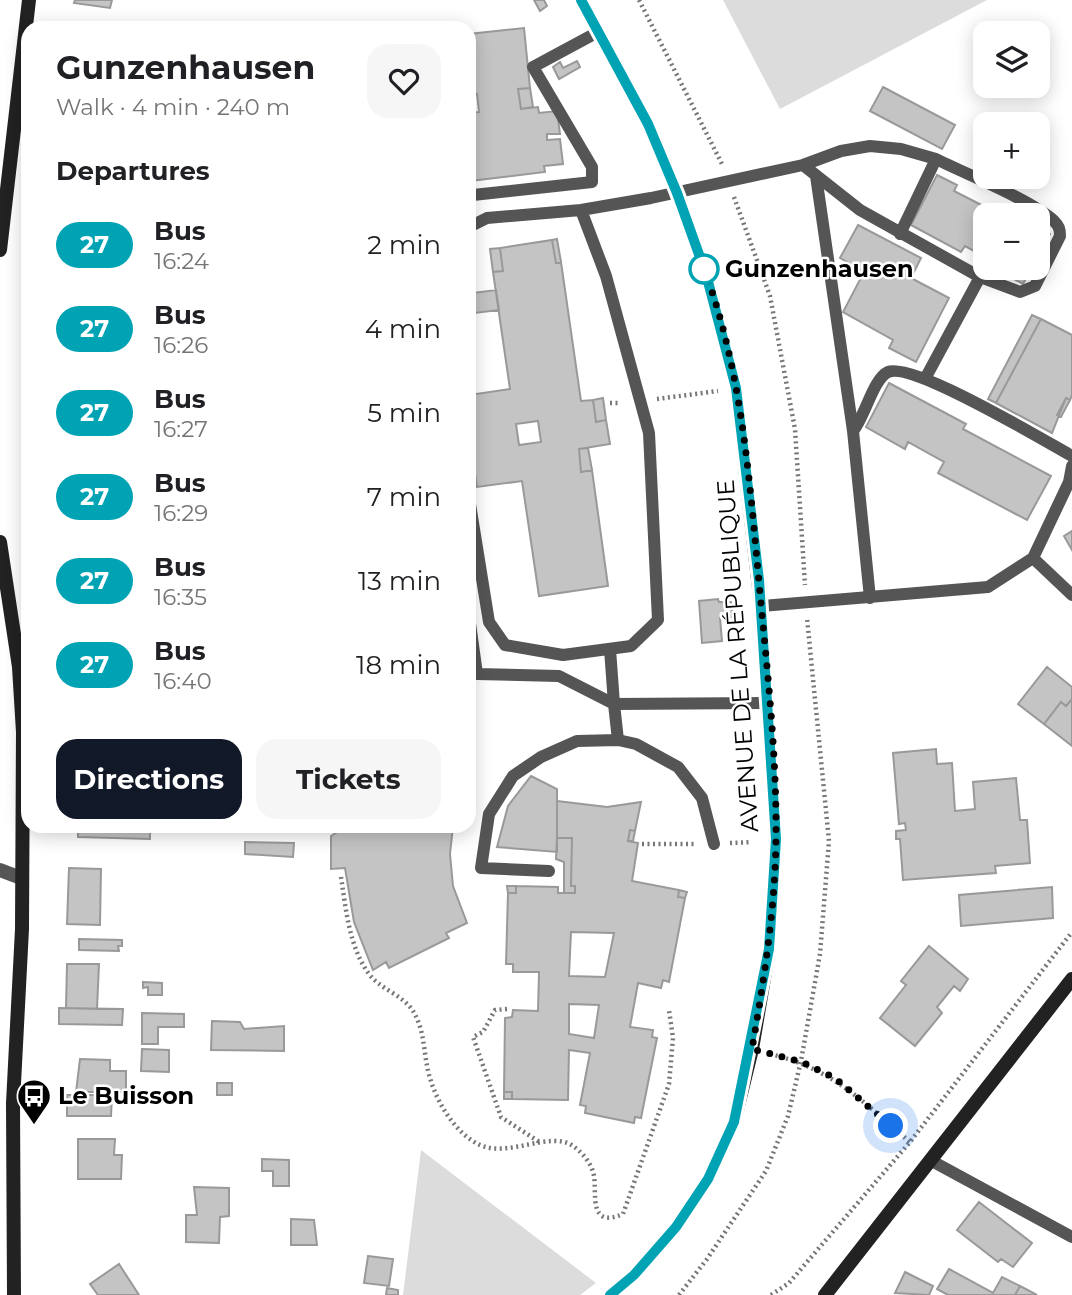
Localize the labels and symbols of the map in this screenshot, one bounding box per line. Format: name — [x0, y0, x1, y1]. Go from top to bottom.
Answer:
marker: Gunzenhausen — [689, 254, 719, 284]
place label: Gunzenhausen — [725, 254, 914, 283]
street label: AVENUE DE LA RÉPUBLIQUE — [711, 479, 764, 833]
bus stop icon: Le Buisson — [15, 1077, 53, 1126]
place label: Le Buisson — [58, 1081, 194, 1110]
your location — [873, 1108, 908, 1143]

